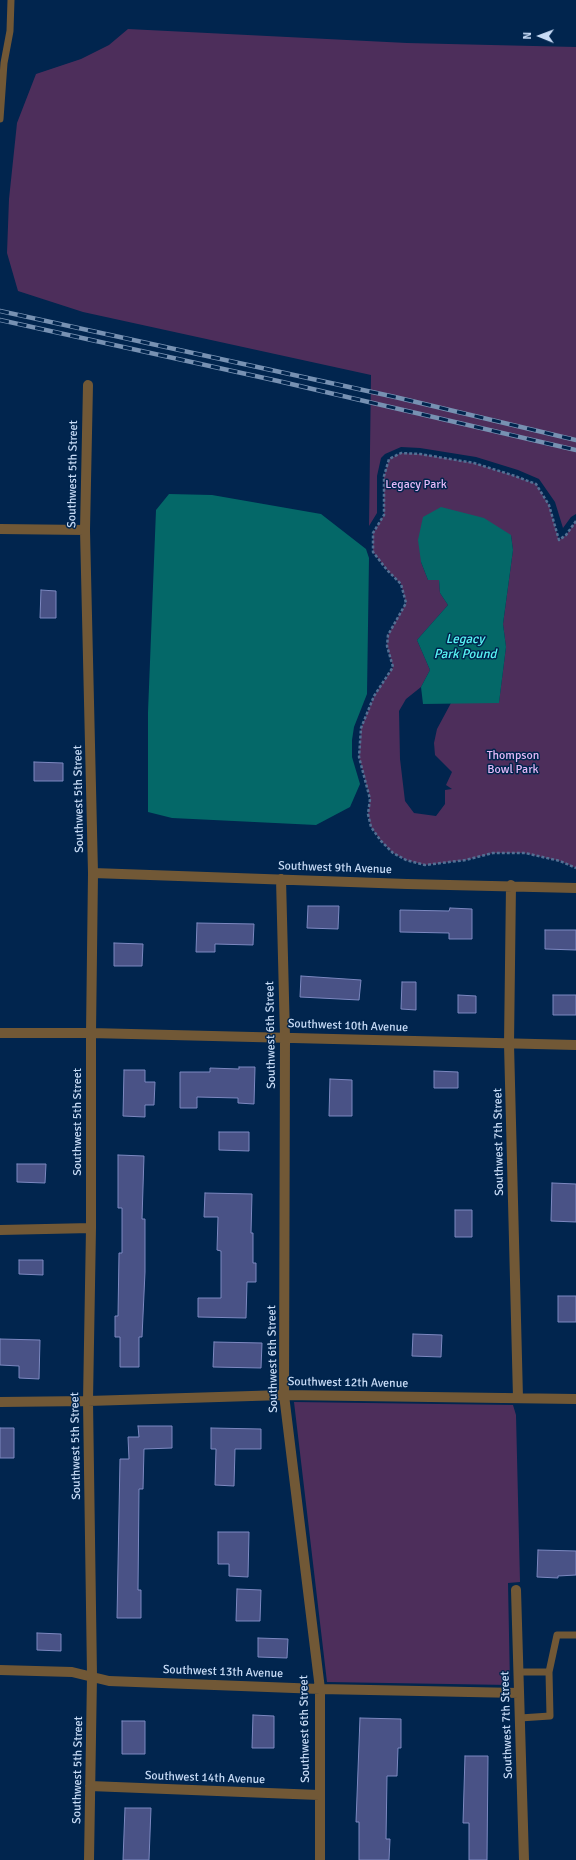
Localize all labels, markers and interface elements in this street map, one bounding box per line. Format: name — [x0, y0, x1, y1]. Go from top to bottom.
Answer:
north arrow — [520, 16, 560, 56]
text: N — [521, 32, 534, 40]
street label: Southwest 5th Street — [65, 420, 81, 528]
park label: Legacy Park — [385, 478, 447, 492]
water label: Legacy Park Pound — [434, 632, 496, 663]
street label: Southwest 5th Street — [71, 745, 87, 853]
park label: Thompson Bowl Park — [487, 749, 539, 777]
street label: Southwest 9th Avenue — [278, 859, 392, 877]
street label: Southwest 6th Street — [263, 981, 279, 1089]
street label: Southwest 10th Avenue — [288, 1017, 408, 1035]
street label: Southwest 5th Street — [71, 1068, 85, 1176]
street label: Southwest 7th Street — [491, 1088, 507, 1196]
street label: Southwest 6th Street — [265, 1305, 281, 1413]
street label: Southwest 12th Avenue — [288, 1375, 408, 1391]
street label: Southwest 5th Street — [68, 1392, 84, 1500]
street label: Southwest 13th Avenue — [163, 1663, 283, 1681]
street label: Southwest 7th Street — [498, 1671, 516, 1779]
street label: Southwest 6th Street — [297, 1675, 313, 1783]
street label: Southwest 5th Street — [70, 1716, 86, 1824]
street label: Southwest 14th Avenue — [145, 1769, 265, 1787]

